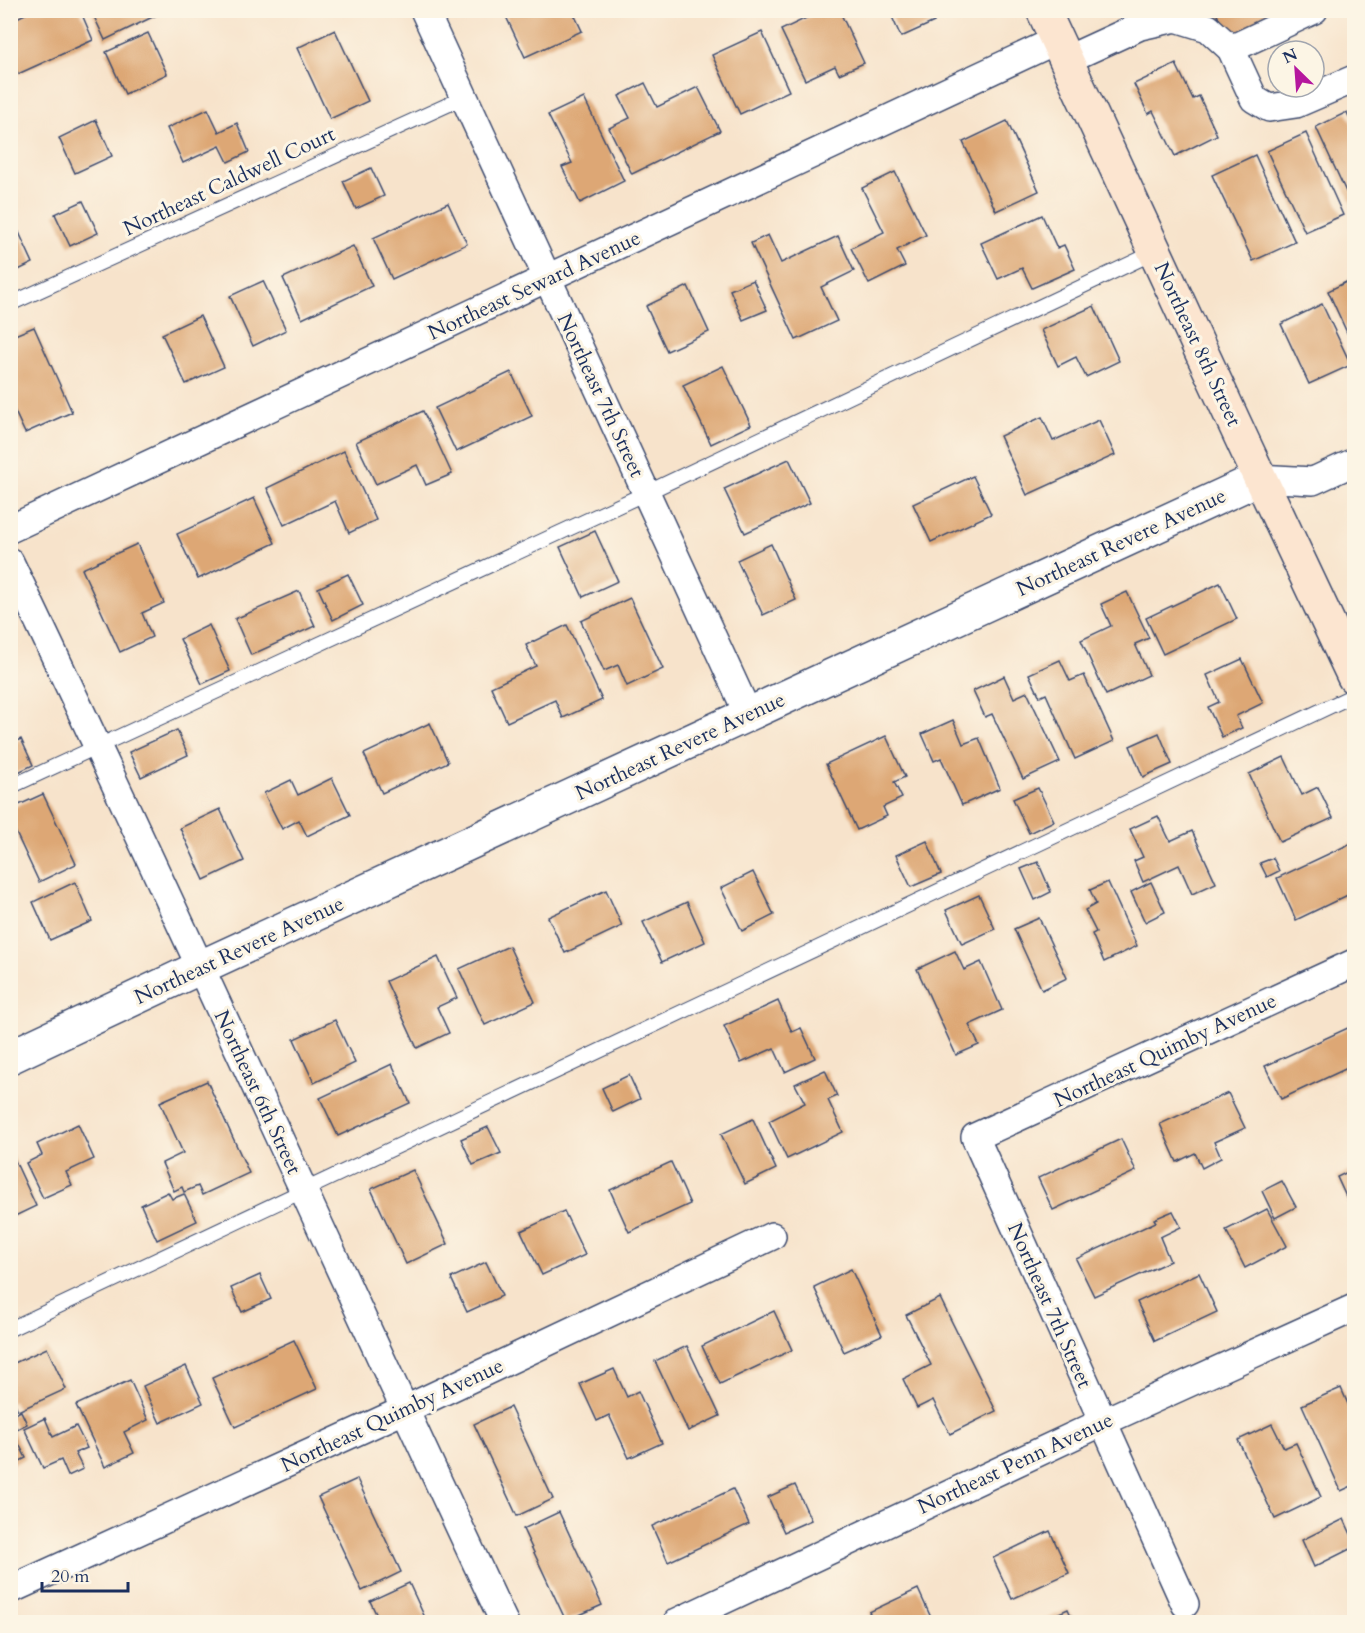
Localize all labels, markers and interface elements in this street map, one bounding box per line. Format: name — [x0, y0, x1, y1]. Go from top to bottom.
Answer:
north arrow — [1266, 39, 1326, 99]
text: N — [1279, 43, 1301, 69]
street label: Northeast Caldwell Court — [119, 119, 340, 243]
street label: Northeast Seward Avenue — [423, 223, 645, 348]
street label: Northeast 8th Street — [1147, 257, 1248, 431]
street label: Northeast 7th Street — [550, 308, 651, 482]
street label: Northeast Revere Avenue — [1012, 481, 1231, 604]
street label: Northeast Revere Avenue — [571, 685, 790, 808]
street label: Northeast Revere Avenue — [130, 889, 349, 1012]
street label: Northeast Quimby Avenue — [1049, 986, 1281, 1115]
street label: Northeast 6th Street — [207, 1005, 308, 1179]
street label: Northeast 7th Street — [1000, 1218, 1099, 1393]
street label: Northeast Quimby Avenue — [276, 1351, 508, 1480]
street label: Northeast Penn Avenue — [913, 1405, 1118, 1522]
scale bar — [42, 1555, 128, 1593]
text: 20 m — [51, 1564, 90, 1589]

